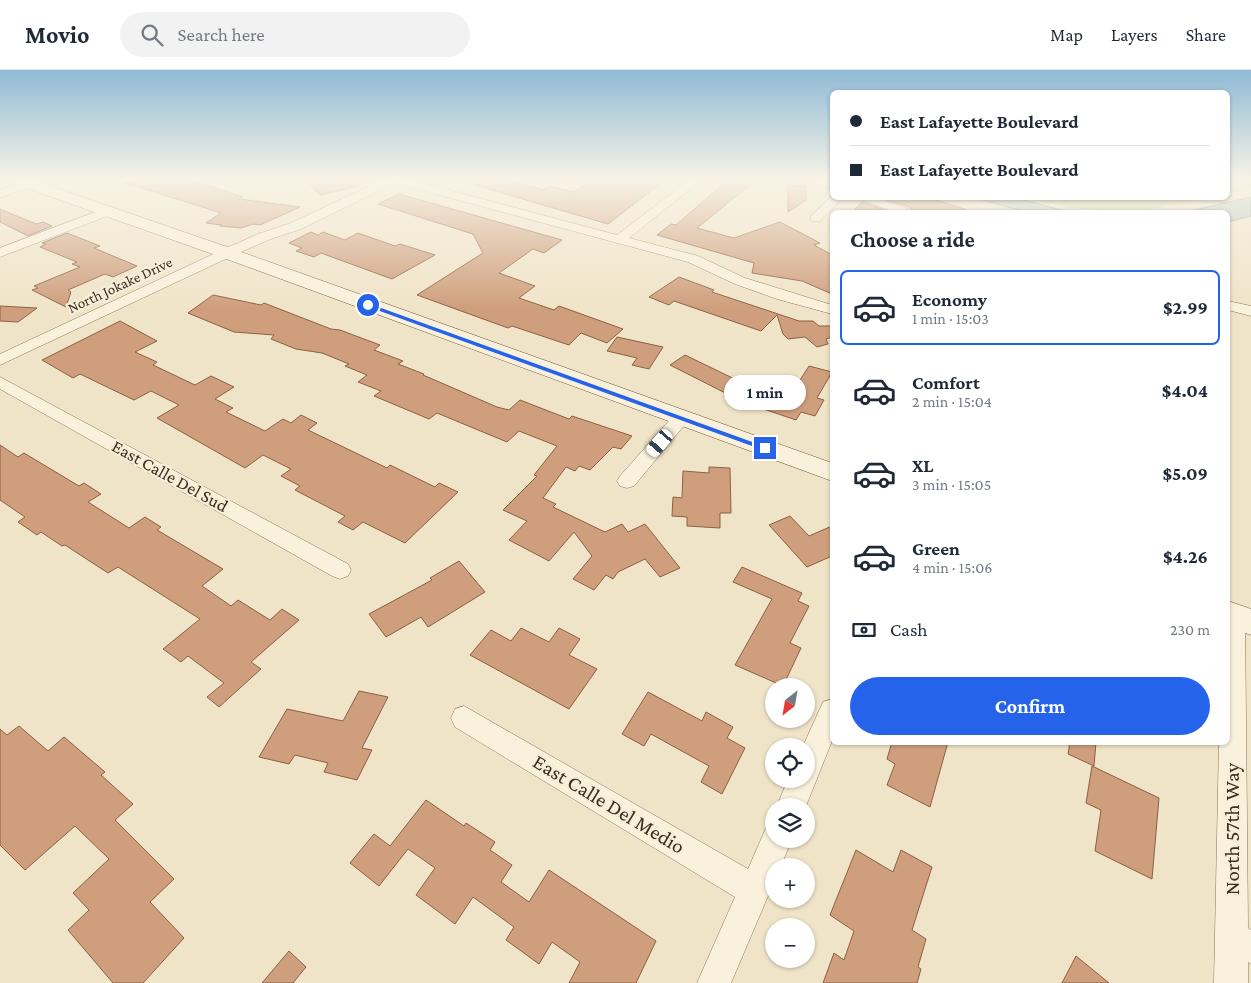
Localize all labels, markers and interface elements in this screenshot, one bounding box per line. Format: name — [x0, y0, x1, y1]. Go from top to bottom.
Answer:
search box — [120, 12, 470, 57]
text: Movio — [25, 21, 90, 48]
icon: search — [138, 21, 166, 49]
text: Search here — [178, 24, 265, 45]
text: Map — [1050, 25, 1083, 45]
text: Layers — [1111, 25, 1158, 45]
text: Share — [1186, 25, 1226, 45]
text: East Lafayette Boulevard — [880, 111, 1079, 132]
text: East Lafayette Boulevard — [880, 159, 1079, 180]
text: Choose a ride — [850, 227, 975, 252]
street label: North Jokake Drive — [65, 254, 176, 317]
icon: car — [852, 285, 897, 330]
text: Economy — [912, 289, 987, 310]
route start — [357, 294, 379, 316]
text: $2.99 — [1163, 297, 1208, 318]
text: 1 min · 15:03 — [912, 310, 989, 327]
icon: car — [852, 368, 897, 413]
text: Comfort — [912, 372, 980, 393]
callout: 1 min — [724, 376, 806, 410]
text: $4.04 — [1162, 380, 1208, 401]
text: 1 min — [747, 384, 783, 401]
text: 2 min · 15:04 — [912, 393, 992, 410]
car — [644, 427, 675, 459]
street label: East Calle Del Sud — [108, 436, 232, 516]
route end — [754, 437, 776, 459]
icon: car — [852, 451, 897, 496]
text: XL — [912, 455, 934, 476]
text: $5.09 — [1163, 463, 1208, 484]
text: 3 min · 15:05 — [912, 476, 991, 493]
icon: car — [852, 534, 897, 579]
text: Green — [912, 538, 960, 559]
text: $4.26 — [1163, 546, 1208, 567]
text: 4 min · 15:06 — [912, 559, 992, 576]
icon: cash — [850, 616, 878, 644]
text: Cash — [890, 619, 928, 640]
text: 230 m — [1170, 621, 1210, 638]
button: Confirm — [850, 677, 1210, 735]
north arrow — [765, 678, 815, 728]
map controls — [765, 678, 815, 968]
button: locate — [765, 738, 815, 788]
street label: East Calle Del Medio — [529, 749, 689, 859]
street label: North 57th Way — [1220, 762, 1244, 895]
button: layers — [765, 798, 815, 848]
button: + — [765, 858, 815, 908]
button: − — [765, 918, 815, 968]

